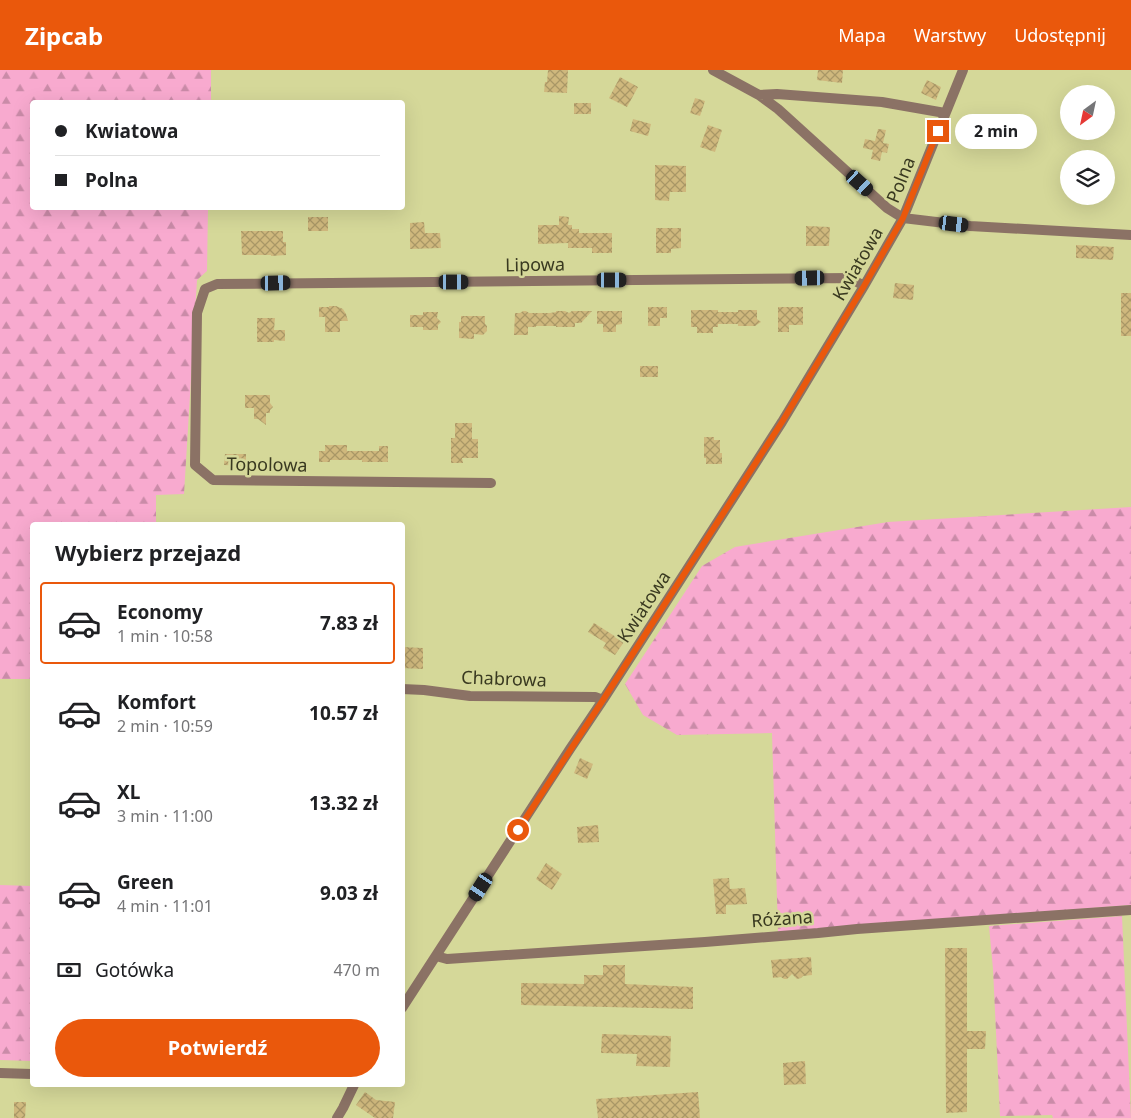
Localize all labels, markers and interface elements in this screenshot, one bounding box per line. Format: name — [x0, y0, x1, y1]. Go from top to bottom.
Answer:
text: Zipcab — [25, 19, 103, 52]
text: Mapa — [838, 23, 886, 47]
text: Warstwy — [914, 23, 986, 47]
text: Udostępnij — [1014, 23, 1106, 47]
north arrow — [1060, 85, 1115, 140]
map controls — [1060, 85, 1115, 205]
callout: 2 min — [956, 114, 1038, 148]
text: Kwiatowa — [85, 118, 178, 144]
route end — [927, 120, 949, 142]
text: 2 min — [974, 120, 1018, 142]
button: layers — [1060, 150, 1115, 205]
street label: Polna — [880, 153, 920, 206]
text: Polna — [85, 167, 138, 193]
car — [843, 167, 876, 199]
car — [938, 215, 969, 233]
street label: Kwiatowa — [826, 222, 888, 305]
street label: Lipowa — [505, 251, 565, 277]
car — [794, 270, 825, 286]
car — [597, 273, 627, 288]
car — [260, 275, 291, 291]
car — [439, 275, 469, 290]
street label: Topolowa — [226, 451, 308, 477]
text: Wybierz przejazd — [55, 537, 241, 567]
street label: Kwiatowa — [611, 566, 675, 647]
text: Economy — [117, 599, 203, 625]
icon: car — [57, 601, 102, 646]
text: 7.83 zł — [320, 610, 378, 636]
text: 1 min · 10:58 — [117, 625, 213, 647]
street label: Chabrowa — [461, 665, 547, 691]
text: Komfort — [117, 689, 196, 715]
icon: car — [57, 691, 102, 736]
text: 10.57 zł — [309, 700, 378, 726]
text: 2 min · 10:59 — [117, 715, 213, 737]
text: XL — [117, 779, 140, 805]
icon: car — [57, 781, 102, 826]
text: 13.32 zł — [309, 790, 378, 816]
text: 3 min · 11:00 — [117, 805, 213, 827]
route start — [507, 819, 529, 841]
text: Green — [117, 869, 174, 895]
car — [466, 870, 495, 904]
icon: car — [57, 871, 102, 916]
text: 9.03 zł — [320, 880, 378, 906]
text: 4 min · 11:01 — [117, 895, 213, 917]
street label: Różana — [750, 904, 814, 932]
icon: cash — [55, 956, 83, 984]
text: Gotówka — [95, 957, 174, 983]
text: 470 m — [333, 959, 380, 981]
button: Potwierdź — [55, 1019, 380, 1077]

